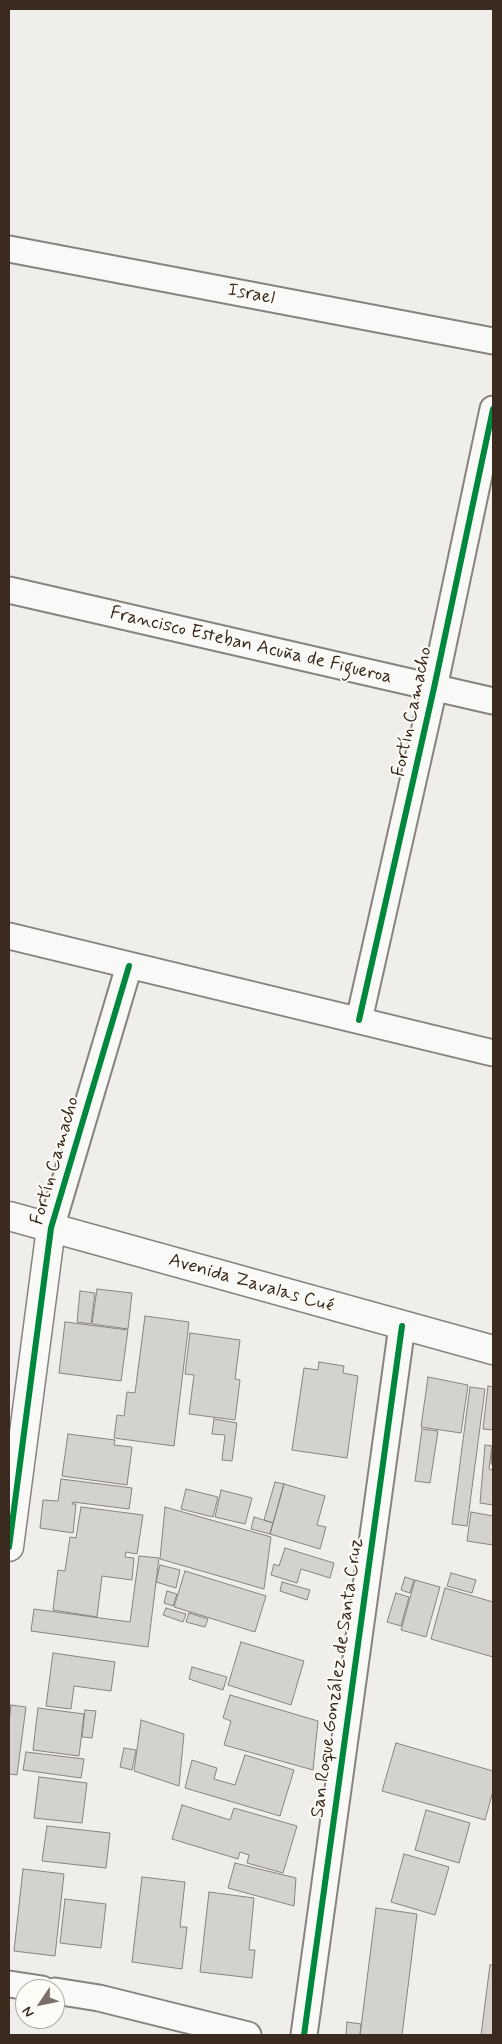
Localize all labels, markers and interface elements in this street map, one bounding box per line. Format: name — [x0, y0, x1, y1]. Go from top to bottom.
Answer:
street label: Israel — [226, 279, 276, 311]
street label: Francisco Esteban Acuña de Figueroa — [108, 602, 394, 690]
street label: Fortín Camacho — [388, 645, 438, 779]
street label: Fortín Camacho — [27, 1094, 85, 1228]
street label: Avenida Zavalas Cué — [166, 1250, 336, 1318]
street label: San Roque González de Santa Cruz — [307, 1537, 369, 1819]
north arrow — [15, 1979, 65, 2029]
text: N — [18, 2003, 38, 2021]

